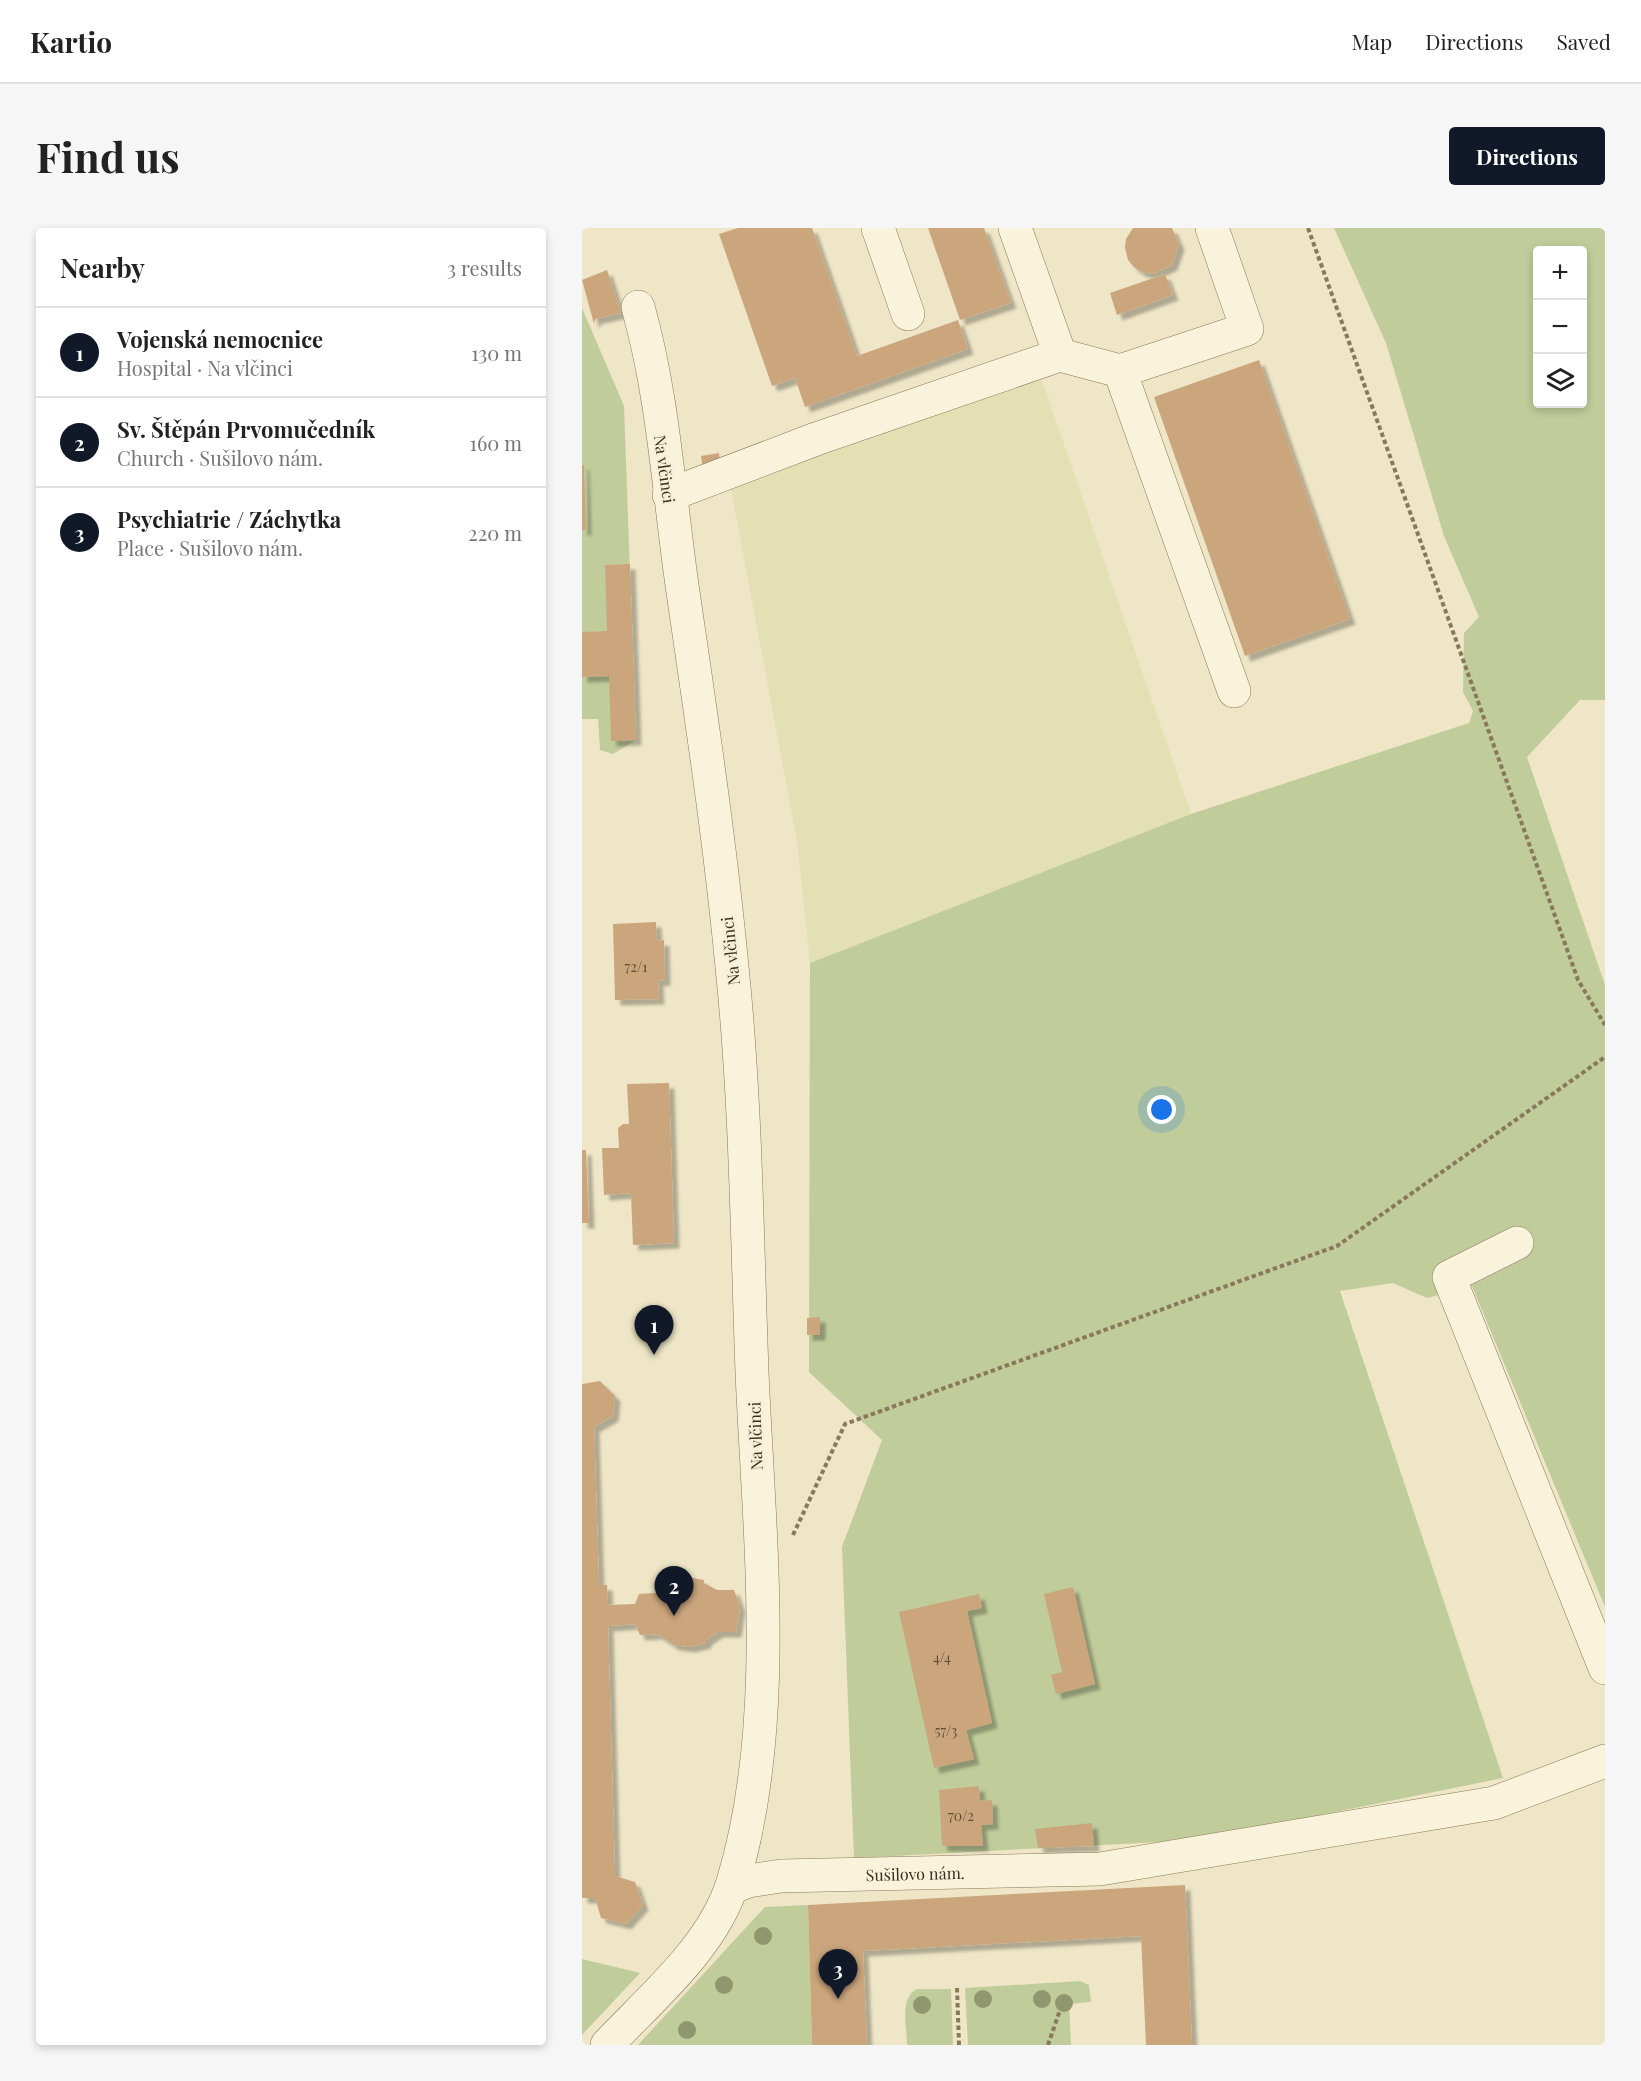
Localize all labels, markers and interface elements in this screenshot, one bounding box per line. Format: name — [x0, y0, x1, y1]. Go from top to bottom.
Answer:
text: Kartio — [30, 23, 112, 60]
text: Map — [1351, 27, 1392, 55]
text: Directions — [1425, 27, 1523, 55]
text: Saved — [1556, 27, 1611, 55]
button: Directions — [1449, 127, 1605, 185]
text: Find us — [36, 128, 180, 184]
map controls — [1533, 246, 1587, 408]
button: + — [1533, 246, 1587, 300]
text: Nearby — [60, 250, 145, 285]
text: 3 results — [447, 254, 522, 281]
button: − — [1533, 300, 1587, 354]
text: Vojenská nemocnice — [117, 324, 323, 354]
text: 1 — [76, 339, 83, 366]
text: 130 m — [471, 339, 522, 366]
text: Hospital · Na vlčinci — [117, 354, 293, 381]
button: layers — [1533, 354, 1587, 408]
text: Sv. Štěpán Prvomučedník — [117, 414, 375, 444]
text: 2 — [74, 429, 85, 456]
text: 160 m — [470, 429, 522, 456]
street label: Na vlčinci — [650, 434, 680, 505]
text: Church · Sušilovo nám. — [117, 444, 323, 471]
text: Psychiatrie / Záchytka — [117, 504, 341, 534]
text: 3 — [75, 519, 84, 546]
text: 220 m — [468, 519, 522, 546]
text: Place · Sušilovo nám. — [117, 534, 303, 561]
street label: Na vlčinci — [716, 915, 744, 986]
house number: 72/1 — [625, 957, 647, 976]
your location — [1147, 1095, 1176, 1124]
pin: 1 — [634, 1306, 674, 1355]
street label: Na vlčinci — [743, 1401, 767, 1471]
pin: 2 — [654, 1566, 694, 1616]
house number: 4/4 — [933, 1648, 951, 1667]
house number: 57/3 — [935, 1721, 957, 1740]
house number: 70/2 — [948, 1806, 974, 1825]
street label: Sušilovo nám. — [865, 1861, 965, 1885]
pin: 3 — [818, 1950, 858, 1999]

